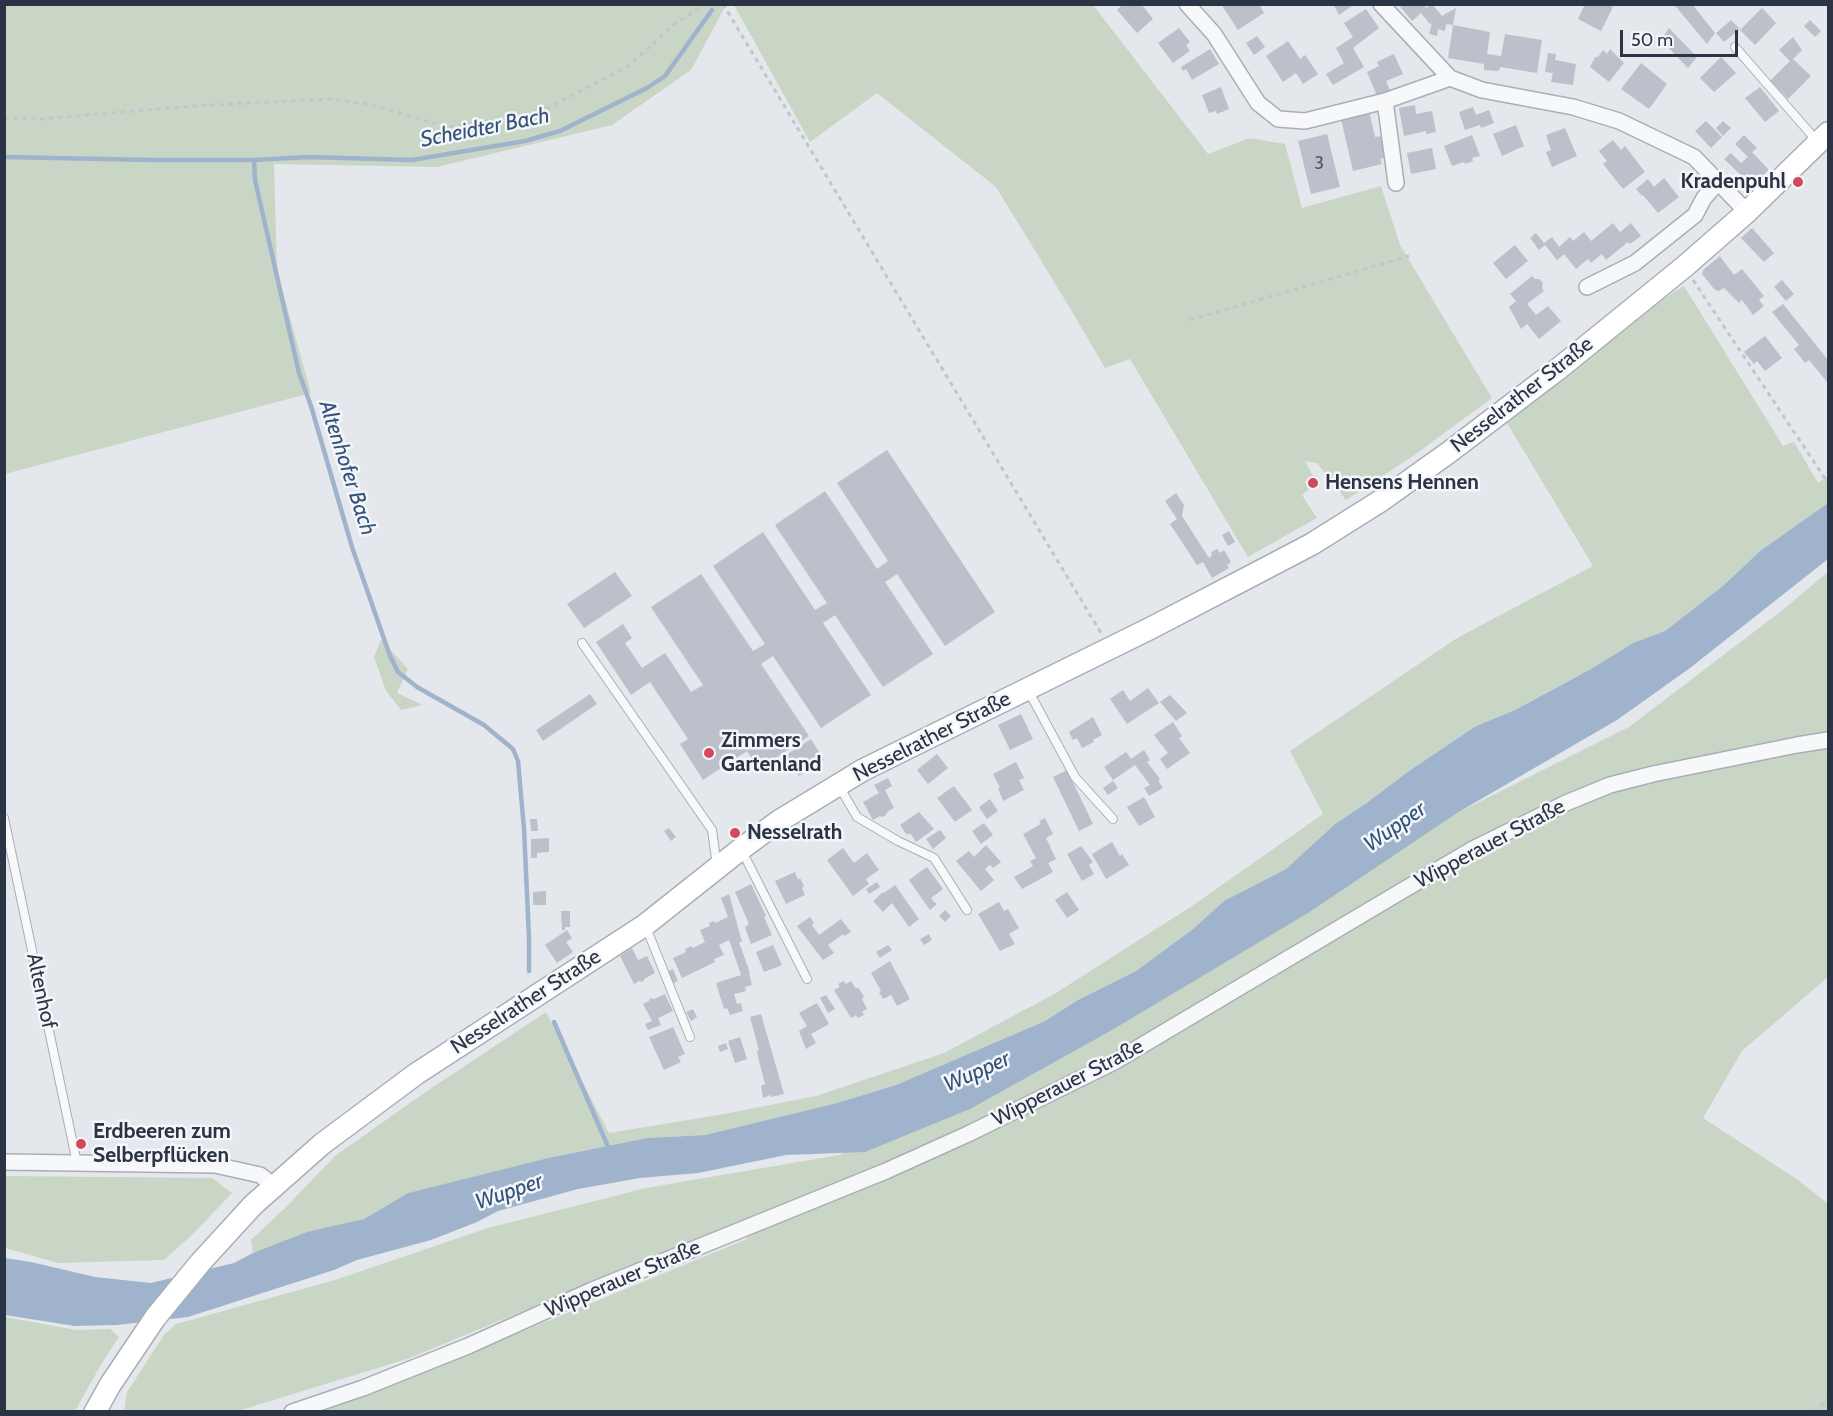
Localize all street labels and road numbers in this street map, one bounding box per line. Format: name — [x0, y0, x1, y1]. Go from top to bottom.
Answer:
street label: Nesselrather Straße — [1446, 332, 1598, 458]
street label: Nesselrather Straße — [849, 686, 1015, 788]
street label: Wipperauer Straße — [1411, 794, 1569, 894]
street label: Nesselrather Straße — [446, 944, 606, 1060]
street label: Altenhof — [21, 951, 61, 1031]
street label: Wipperauer Straße — [988, 1034, 1148, 1132]
street label: Wipperauer Straße — [541, 1235, 705, 1323]

